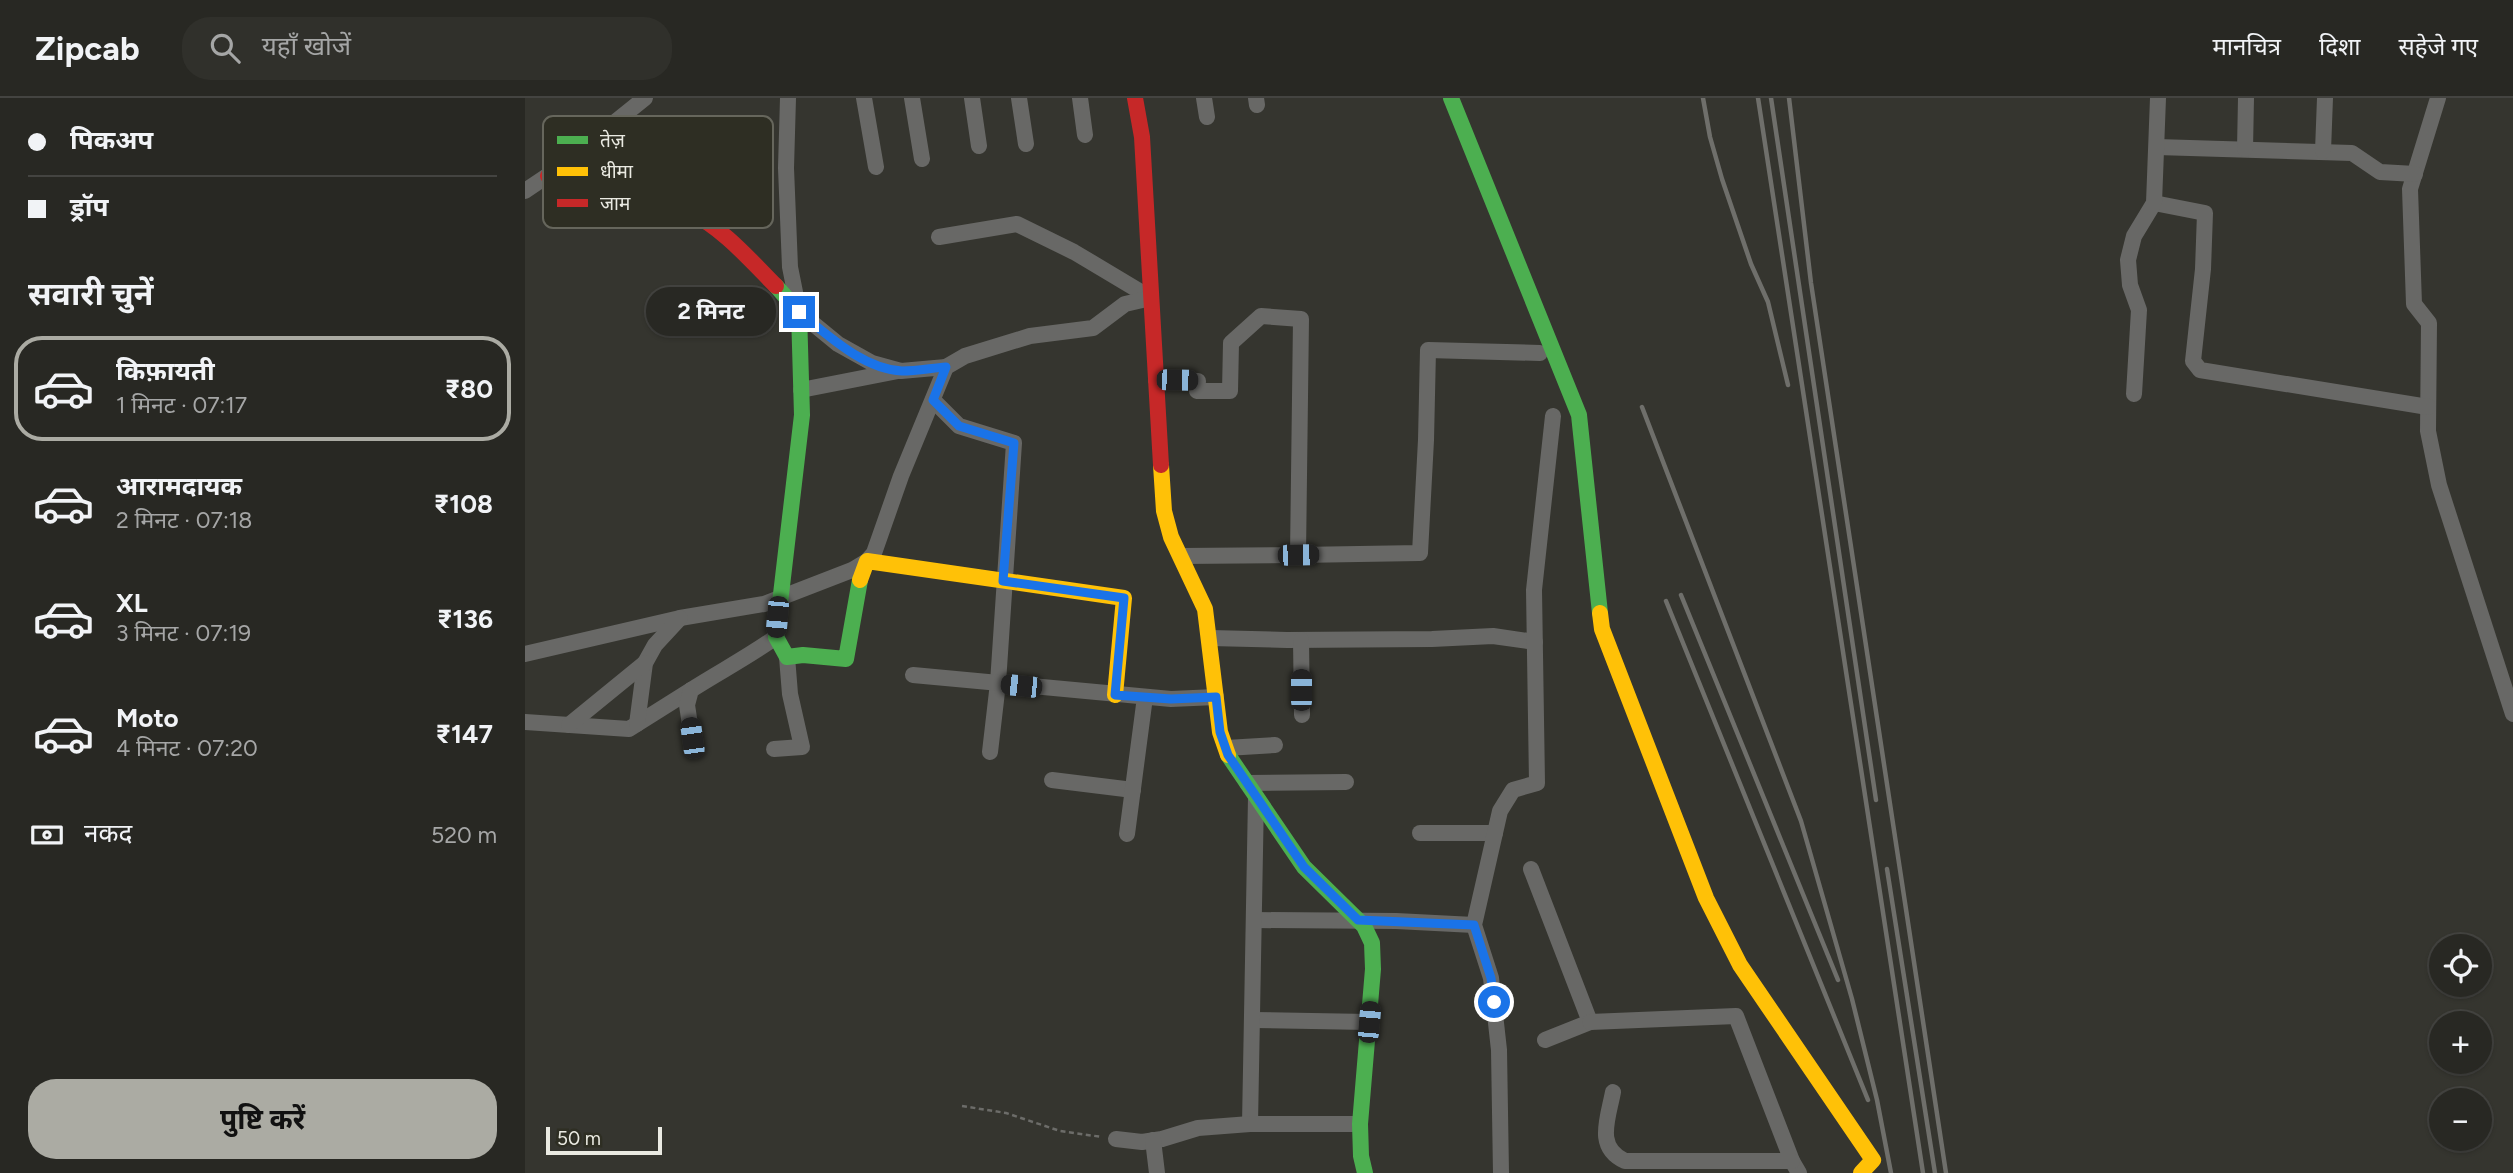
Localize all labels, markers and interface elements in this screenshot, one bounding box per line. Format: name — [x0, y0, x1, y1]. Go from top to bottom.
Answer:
search box — [182, 17, 672, 80]
text: Zipcab — [35, 29, 140, 68]
icon: search — [206, 29, 244, 67]
text: यहाँ खोजें — [262, 30, 351, 62]
text: मानचित्र — [2212, 32, 2281, 61]
text: दिशा — [2319, 32, 2361, 61]
text: सहेजे गए — [2399, 32, 2478, 61]
legend — [543, 116, 773, 228]
text: पिकअप — [70, 124, 153, 156]
text: तेज़ — [600, 129, 626, 152]
text: धीमा — [600, 160, 634, 183]
text: ड्रॉप — [70, 191, 108, 223]
text: जाम — [600, 192, 631, 215]
text: सवारी चुनें — [28, 275, 153, 313]
callout: 2 मिनट — [645, 288, 775, 336]
route end — [783, 296, 815, 328]
text: 2 मिनट — [677, 297, 745, 325]
text: किफ़ायती — [116, 355, 215, 387]
icon: car — [32, 357, 95, 420]
car — [1156, 369, 1199, 391]
text: ₹80 — [445, 373, 493, 405]
text: 1 मिनट · 07:17 — [116, 391, 247, 419]
text: आरामदायक — [116, 470, 242, 502]
icon: car — [32, 472, 95, 535]
text: ₹108 — [434, 488, 493, 520]
text: 2 मिनट · 07:18 — [116, 506, 252, 534]
car — [1277, 544, 1320, 566]
icon: car — [32, 587, 95, 650]
text: XL — [116, 587, 148, 619]
car — [765, 595, 790, 639]
text: ₹136 — [437, 603, 493, 635]
text: 3 मिनट · 07:19 — [116, 619, 251, 647]
car — [1291, 669, 1312, 711]
car — [1000, 673, 1043, 699]
icon: car — [32, 702, 95, 765]
text: Moto — [116, 702, 179, 734]
car — [679, 716, 706, 760]
text: ₹147 — [436, 718, 493, 750]
text: 4 मिनट · 07:20 — [116, 734, 258, 762]
icon: cash — [28, 816, 66, 854]
text: नकद — [84, 817, 132, 849]
text: 520 m — [431, 821, 497, 849]
map controls — [2429, 934, 2492, 1151]
button: locate — [2429, 934, 2492, 997]
route start — [1478, 986, 1510, 1018]
car — [1357, 1000, 1382, 1044]
button: + — [2429, 1011, 2492, 1074]
button: पुष्टि करें — [28, 1079, 497, 1159]
button: − — [2429, 1088, 2492, 1151]
scale bar — [546, 1124, 661, 1156]
text: 50 m — [557, 1127, 601, 1150]

